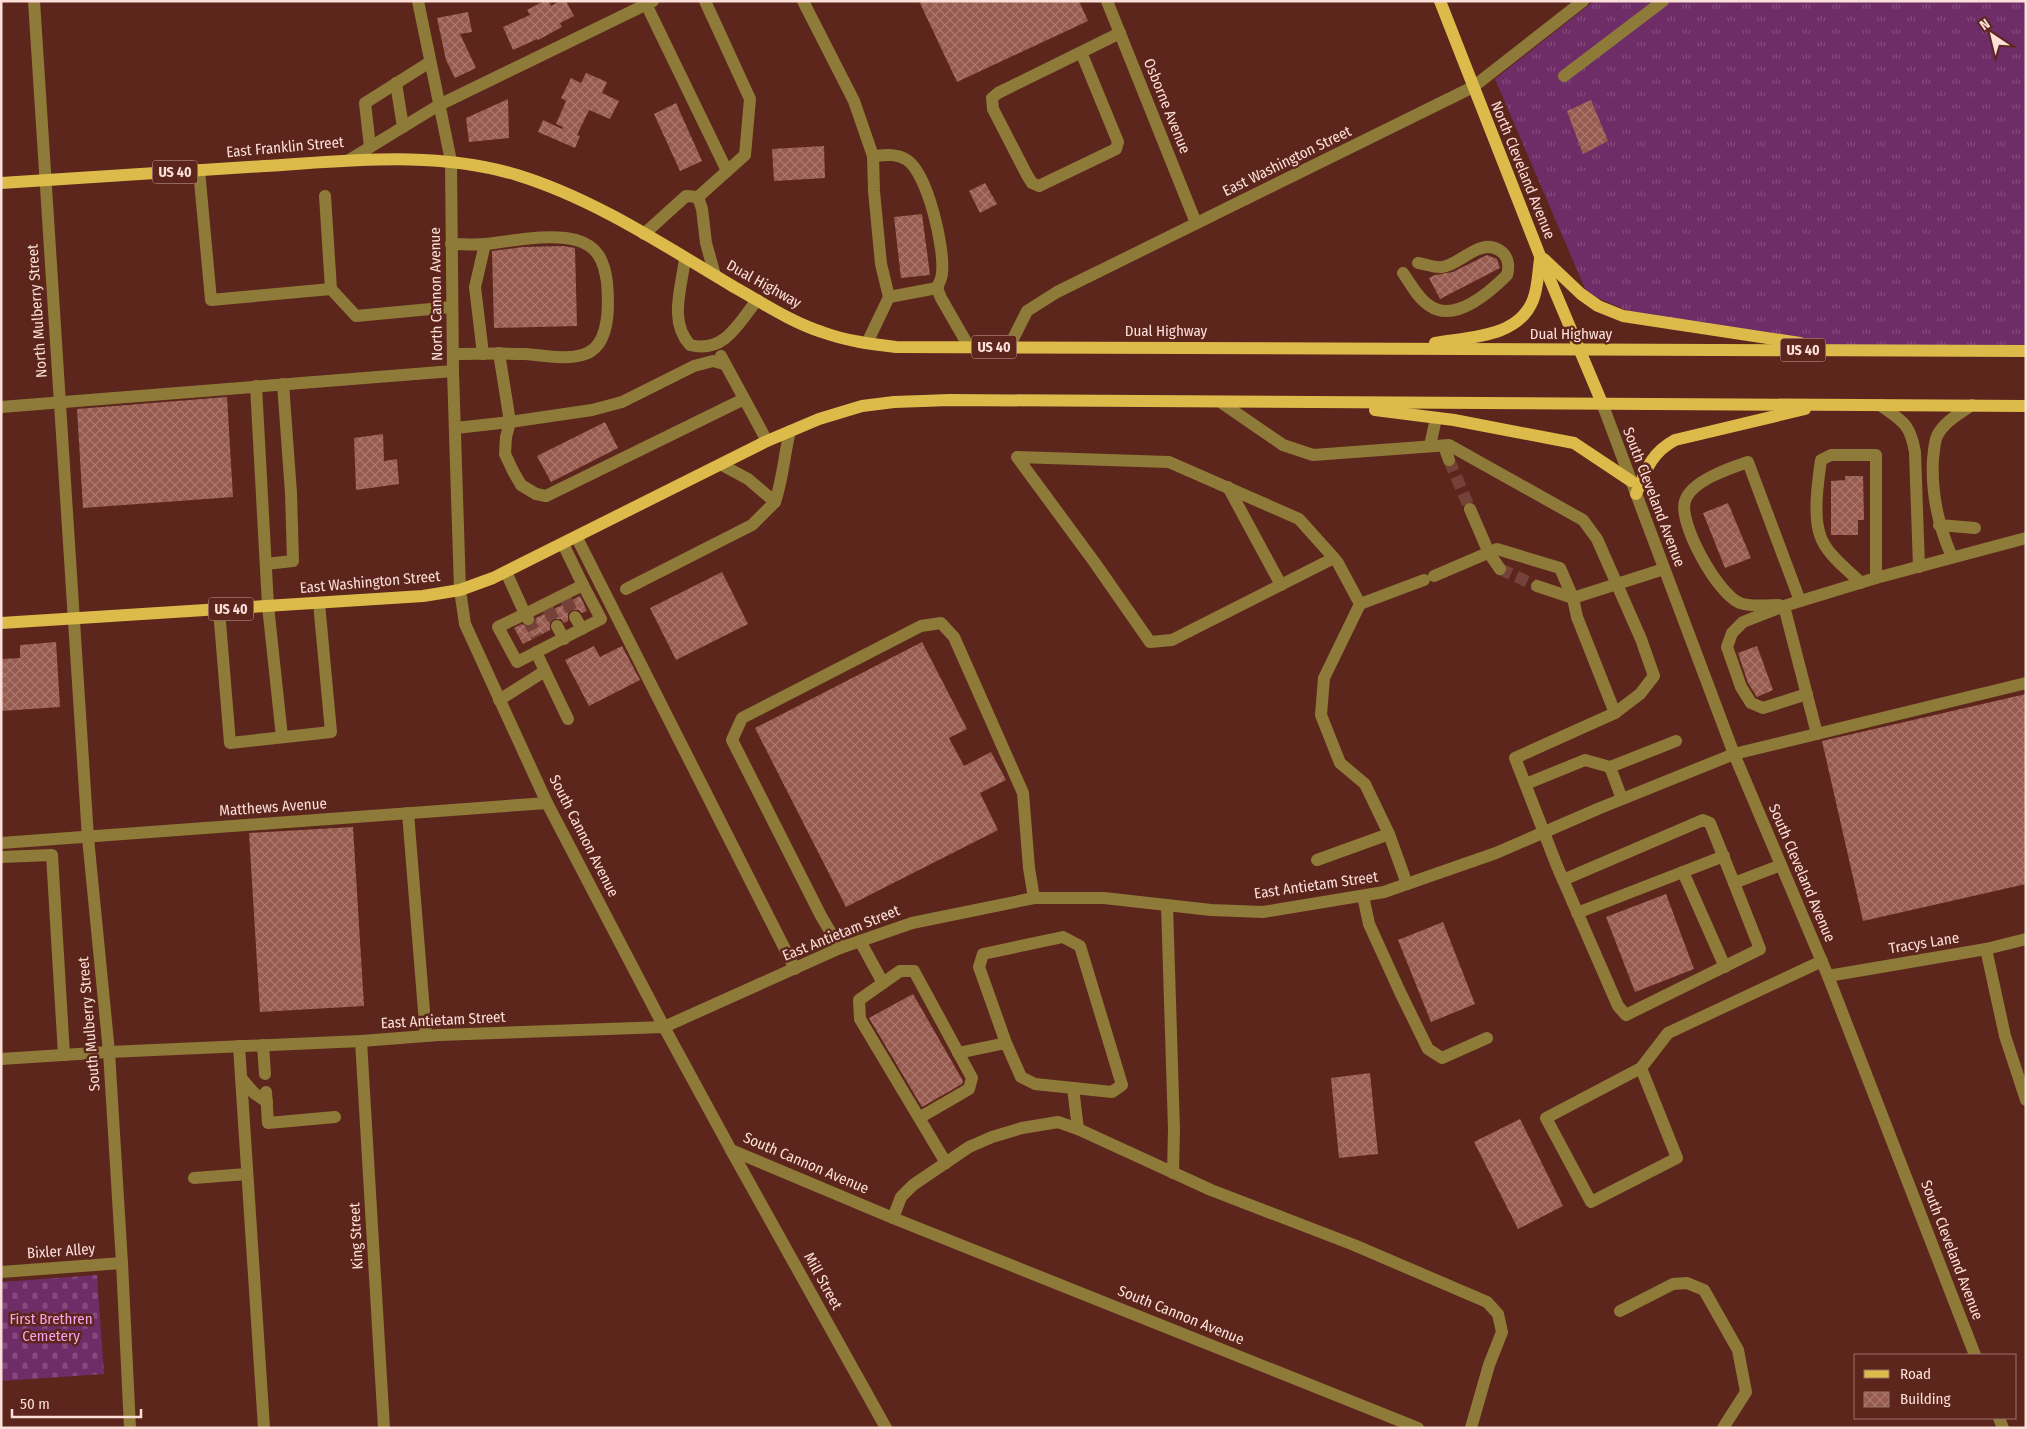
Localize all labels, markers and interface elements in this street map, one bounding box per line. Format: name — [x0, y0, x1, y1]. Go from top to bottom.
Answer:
north arrow — [1967, 10, 2017, 60]
text: N — [1977, 15, 1993, 34]
street label: Osborne Avenue — [1140, 56, 1194, 156]
street label: North Cleveland Avenue — [1487, 98, 1559, 242]
street label: East Washington Street — [1220, 122, 1354, 200]
street label: East Franklin Street — [225, 133, 345, 161]
road number: US 40 — [152, 160, 198, 183]
street label: North Cannon Avenue — [426, 227, 446, 361]
street label: North Mulberry Street — [23, 243, 51, 378]
street label: Dual Highway — [724, 256, 805, 312]
street label: Dual Highway — [1125, 322, 1208, 340]
street label: Dual Highway — [1530, 325, 1613, 343]
road number: US 40 — [972, 336, 1016, 358]
road number: US 40 — [1780, 338, 1826, 362]
street label: South Cleveland Avenue — [1619, 425, 1689, 569]
street label: East Washington Street — [299, 567, 441, 597]
road number: US 40 — [208, 598, 254, 620]
street label: South Cannon Avenue — [545, 772, 623, 900]
street label: Matthews Avenue — [219, 794, 327, 820]
street label: South Cleveland Avenue — [1765, 801, 1839, 945]
street label: East Antietam Street — [1253, 867, 1379, 903]
street label: East Antietam Street — [780, 901, 902, 965]
street label: Tracys Lane — [1888, 929, 1960, 957]
street label: South Mulberry Street — [74, 956, 104, 1092]
street label: East Antietam Street — [380, 1008, 506, 1032]
street label: South Cannon Avenue — [741, 1128, 871, 1198]
street label: South Cleveland Avenue — [1917, 1178, 1987, 1322]
street label: King Street — [345, 1202, 367, 1270]
street label: Bixler Alley — [26, 1240, 96, 1262]
street label: Mill Street — [800, 1249, 846, 1313]
street label: South Cannon Avenue — [1115, 1281, 1247, 1349]
park label: First Brethren Cemetery — [9, 1310, 93, 1345]
legend — [1854, 1354, 2017, 1419]
text: Road — [1900, 1365, 1931, 1383]
scale bar — [12, 1386, 141, 1418]
text: Building — [1900, 1390, 1951, 1408]
text: 50 m — [20, 1395, 50, 1413]

